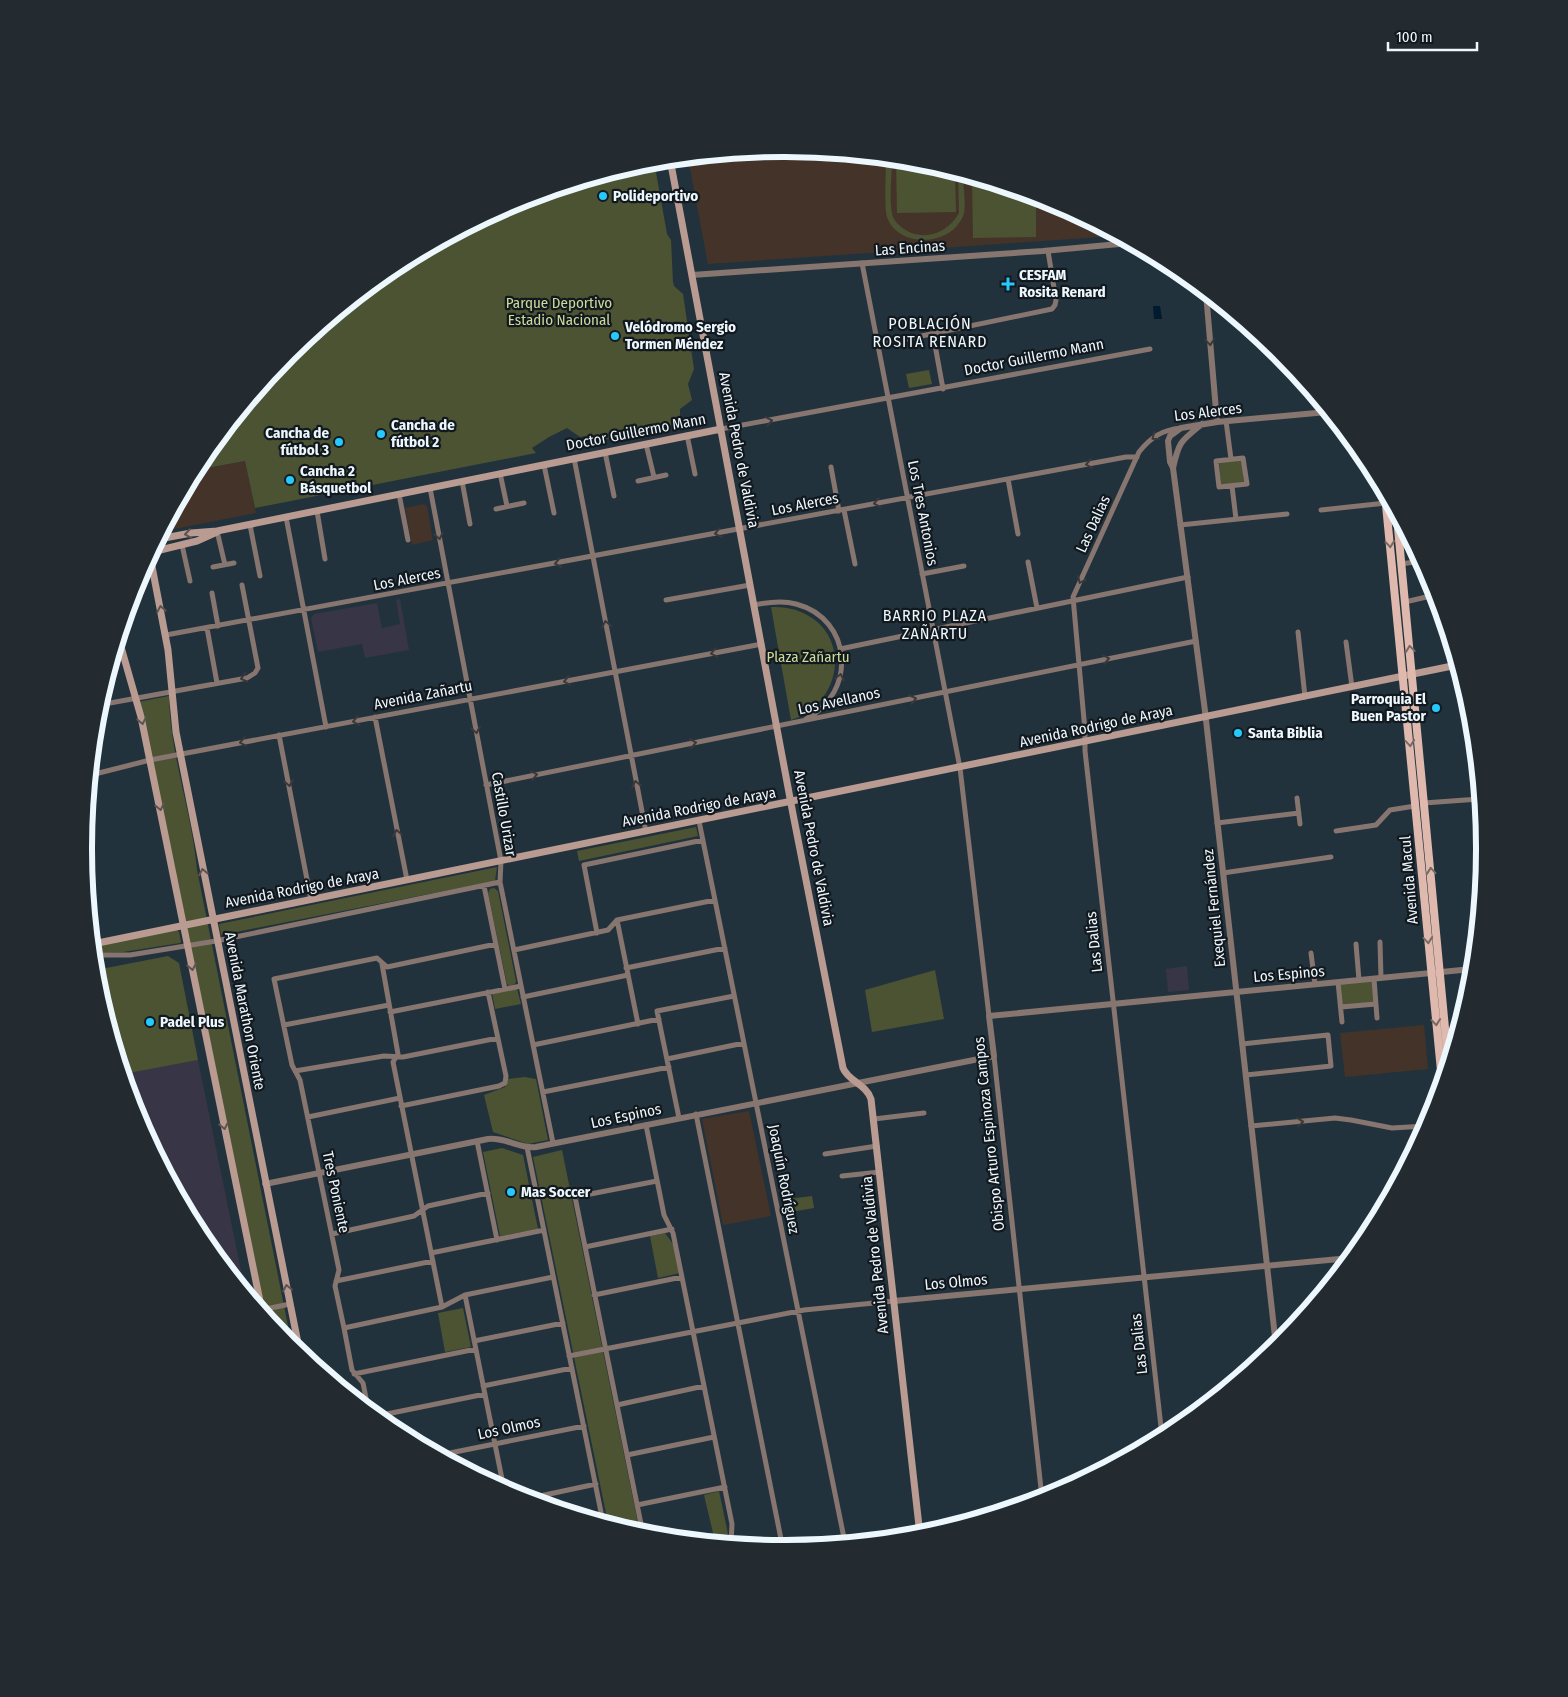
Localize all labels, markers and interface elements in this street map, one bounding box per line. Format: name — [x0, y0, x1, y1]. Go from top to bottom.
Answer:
scale bar — [1388, 20, 1477, 52]
text: 100 m — [1396, 28, 1433, 46]
place label: Polideportivo — [613, 187, 698, 205]
marker: Polideportivo — [597, 190, 609, 202]
street label: Las Encinas — [874, 237, 946, 259]
place label: CESFAM Rosita Renard — [1019, 266, 1106, 301]
marker: CESFAM Rosita Renard — [1001, 277, 1015, 291]
park label: Parque Deportivo Estadio Nacional — [506, 294, 612, 329]
district label: POBLACIÓN ROSITA RENARD — [873, 314, 987, 351]
place label: Velódromo Sergio Tormen Méndez — [624, 318, 736, 353]
marker: Velódromo Sergio Tormen Méndez — [609, 330, 621, 342]
street label: Doctor Guillermo Mann — [963, 335, 1105, 379]
one-way arrow — [1204, 338, 1215, 346]
street label: Avenida Pedro de Valdivia — [715, 371, 763, 529]
street label: Los Alerces — [1173, 399, 1243, 425]
street label: Doctor Guillermo Mann — [565, 410, 707, 454]
place label: Cancha de fútbol 2 — [391, 416, 455, 451]
one-way arrow — [764, 416, 773, 426]
place label: Cancha de fútbol 3 — [265, 424, 329, 459]
marker: Cancha de fútbol 2 — [375, 428, 387, 440]
one-way arrow — [1152, 431, 1161, 439]
marker: Cancha de fútbol 3 — [333, 436, 345, 448]
one-way arrow — [1084, 458, 1093, 468]
street label: Los Tres Antonios — [904, 459, 942, 567]
place label: Cancha 2 Básquetbol — [300, 462, 372, 497]
marker: Cancha 2 Básquetbol — [284, 474, 296, 486]
street label: Los Alerces — [770, 489, 840, 519]
street label: Las Dalias — [1072, 493, 1114, 555]
one-way arrow — [873, 498, 882, 508]
one-way arrow — [184, 528, 192, 538]
one-way arrow — [713, 528, 722, 538]
one-way arrow — [434, 531, 444, 540]
one-way arrow — [1384, 540, 1395, 548]
one-way arrow — [553, 557, 562, 568]
street label: Los Alerces — [372, 564, 442, 594]
one-way arrow — [1076, 575, 1087, 584]
one-way arrow — [156, 604, 166, 613]
district label: BARRIO PLAZA ZAÑARTU — [883, 606, 987, 643]
one-way arrow — [601, 620, 612, 629]
one-way arrow — [1404, 644, 1415, 652]
one-way arrow — [709, 647, 718, 658]
park label: Plaza Zañartu — [767, 648, 850, 666]
one-way arrow — [1102, 655, 1111, 665]
one-way arrow — [240, 672, 248, 683]
one-way arrow — [834, 672, 845, 681]
one-way arrow — [563, 675, 572, 685]
street label: Avenida Zañartu — [372, 677, 474, 713]
street label: Los Avellanos — [796, 684, 882, 718]
place label: Parroquia El Buen Pastor — [1351, 690, 1427, 725]
one-way arrow — [908, 694, 917, 704]
street label: Avenida Rodrigo de Araya — [1018, 701, 1174, 751]
marker: Parroquia El Buen Pastor — [1430, 702, 1442, 714]
one-way arrow — [352, 715, 360, 725]
one-way arrow — [136, 716, 147, 725]
place label: Santa Biblia — [1248, 724, 1323, 742]
one-way arrow — [470, 725, 480, 734]
marker: Santa Biblia — [1232, 727, 1244, 739]
one-way arrow — [239, 736, 248, 746]
one-way arrow — [689, 738, 698, 749]
one-way arrow — [1404, 739, 1415, 747]
street label: Avenida Pedro de Valdivia — [790, 769, 838, 927]
street label: Castillo Urizar — [488, 770, 520, 858]
one-way arrow — [529, 770, 538, 781]
one-way arrow — [283, 779, 293, 787]
one-way arrow — [632, 779, 642, 788]
street label: Avenida Rodrigo de Araya — [621, 783, 777, 831]
one-way arrow — [154, 803, 164, 812]
one-way arrow — [393, 828, 403, 837]
street label: Avenida Macul — [1396, 835, 1422, 925]
street label: Exequiel Fernández — [1199, 848, 1229, 968]
street label: Avenida Rodrigo de Araya — [224, 864, 380, 912]
one-way arrow — [1426, 867, 1437, 875]
one-way arrow — [198, 868, 209, 876]
street label: Las Dalias — [1082, 911, 1106, 973]
street label: Avenida Marathon Oriente — [221, 930, 269, 1092]
one-way arrow — [1422, 936, 1433, 944]
one-way arrow — [186, 962, 197, 971]
street label: Los Espinos — [1253, 962, 1325, 986]
place label: Padel Plus — [160, 1013, 225, 1031]
marker: Padel Plus — [144, 1016, 156, 1028]
one-way arrow — [1430, 1018, 1441, 1026]
street label: Obispo Arturo Espinoza Campos — [970, 1036, 1008, 1232]
street label: Los Espinos — [589, 1100, 663, 1132]
one-way arrow — [1296, 1116, 1304, 1127]
one-way arrow — [219, 1121, 229, 1130]
street label: Joaquín Rodríguez — [765, 1123, 803, 1235]
street label: Tres Poniente — [319, 1150, 353, 1234]
street label: Avenida Pedro de Valdivia — [858, 1175, 892, 1335]
place label: Mas Soccer — [521, 1183, 591, 1201]
marker: Mas Soccer — [505, 1186, 517, 1198]
street label: Los Olmos — [924, 1270, 988, 1294]
one-way arrow — [282, 1283, 292, 1292]
street label: Las Dalias — [1127, 1313, 1151, 1375]
street label: Los Olmos — [476, 1413, 542, 1443]

